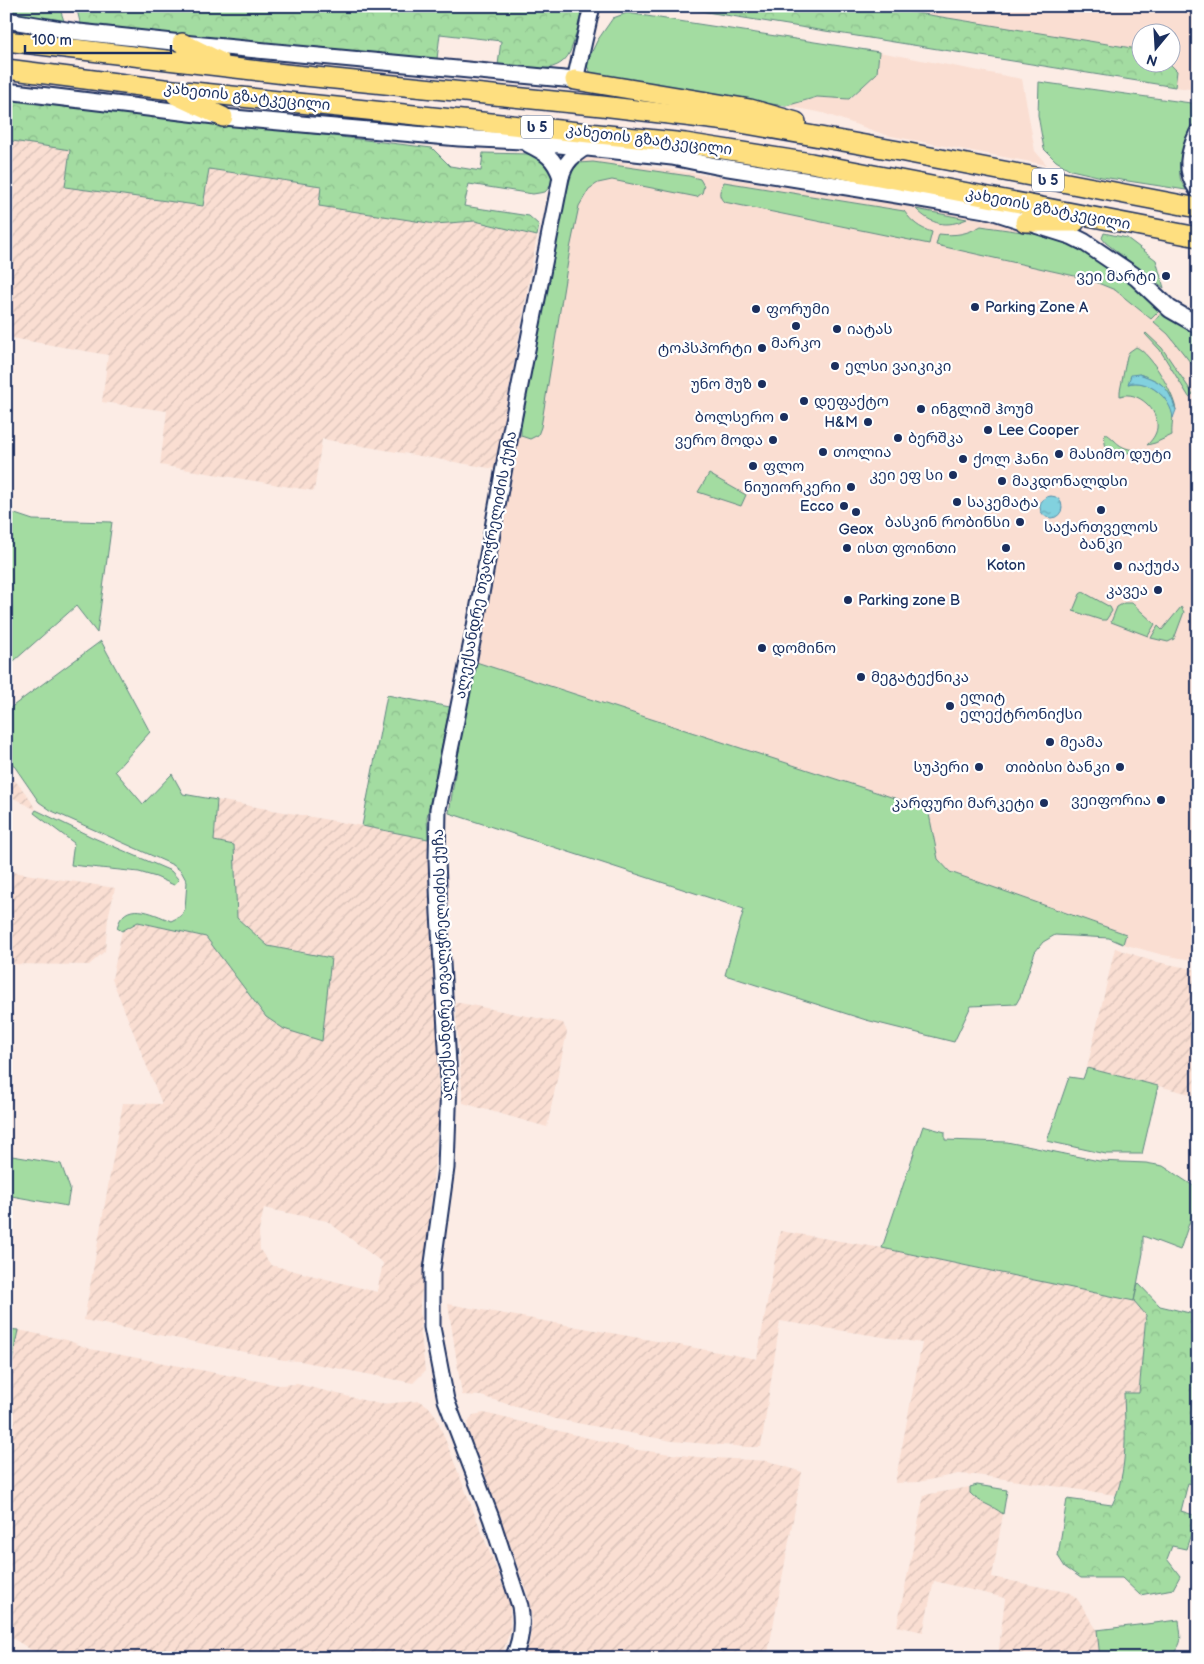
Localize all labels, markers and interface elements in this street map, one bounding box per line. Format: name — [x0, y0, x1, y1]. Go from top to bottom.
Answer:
scale bar — [25, 22, 171, 54]
north arrow — [1132, 22, 1182, 72]
text: 100 m — [32, 31, 72, 50]
text: N — [1145, 50, 1160, 70]
street label: კახეთის გზატკეცილი — [163, 79, 331, 115]
road number: ს 5 — [521, 115, 553, 138]
street label: კახეთის გზატკეცილი — [565, 120, 733, 160]
road number: ს 5 — [1032, 168, 1064, 192]
street label: კახეთის გზატკეცილი — [964, 184, 1132, 234]
place label: ვეი მარტი — [1076, 267, 1156, 286]
marker: ვეი მარტი — [1160, 270, 1172, 282]
place label: Parking Zone A — [985, 298, 1089, 317]
place label: ფორუმი — [766, 300, 830, 319]
marker: Parking Zone A — [969, 301, 981, 313]
marker: ფორუმი — [750, 303, 762, 315]
marker: მარკო — [790, 320, 802, 332]
place label: იატას — [847, 320, 893, 339]
marker: იატას — [831, 323, 843, 335]
place label: მარკო — [771, 334, 821, 353]
place label: ტოპსპორტი — [658, 339, 752, 358]
marker: ტოპსპორტი — [756, 342, 768, 354]
place label: ელსი ვაიკიკი — [845, 357, 951, 376]
marker: ელსი ვაიკიკი — [829, 360, 841, 372]
place label: უნო შუზ — [691, 375, 752, 394]
marker: უნო შუზ — [756, 378, 768, 390]
place label: დეფაქტო — [814, 392, 889, 411]
marker: დეფაქტო — [798, 395, 810, 407]
place label: ინგლიშ ჰოუმ — [931, 400, 1034, 419]
marker: ინგლიშ ჰოუმ — [915, 403, 927, 415]
place label: ბოლსერო — [695, 408, 774, 427]
marker: ბოლსერო — [778, 411, 790, 423]
place label: H&M — [824, 413, 858, 432]
marker: H&M — [862, 416, 874, 428]
place label: Lee Cooper — [998, 421, 1079, 440]
marker: Lee Cooper — [982, 424, 994, 436]
street label: ალექსანდრე თვალჭრელიძის ქუჩა — [451, 429, 521, 701]
place label: ბერშკა — [908, 429, 964, 448]
place label: ვერო მოდა — [675, 431, 763, 450]
marker: ბერშკა — [892, 432, 904, 444]
marker: ვერო მოდა — [767, 434, 779, 446]
place label: თოლია — [833, 443, 891, 462]
place label: მასიმო დუტი — [1069, 445, 1171, 464]
marker: თოლია — [817, 446, 829, 458]
marker: მასიმო დუტი — [1053, 448, 1065, 460]
place label: ქოლ ჰანი — [973, 450, 1049, 469]
marker: ქოლ ჰანი — [957, 453, 969, 465]
place label: ფლო — [763, 457, 804, 476]
marker: ფლო — [747, 460, 759, 472]
place label: კეი ეფ სი — [870, 466, 943, 485]
marker: კეი ეფ სი — [947, 469, 959, 481]
place label: მაკდონალდსი — [1012, 472, 1128, 491]
marker: მაკდონალდსი — [996, 475, 1008, 487]
place label: ნიუიორკერი — [744, 478, 841, 497]
marker: ნიუიორკერი — [845, 481, 857, 493]
place label: საკემატა — [967, 493, 1039, 512]
marker: საკემატა — [951, 496, 963, 508]
place label: Ecco — [800, 497, 834, 516]
marker: Ecco — [838, 500, 850, 512]
marker: საქართველოს ბანკი — [1095, 504, 1107, 516]
marker: Geox — [850, 506, 862, 518]
place label: ბასკინ რობინსი — [885, 513, 1010, 532]
marker: ბასკინ რობინსი — [1014, 516, 1026, 528]
place label: საქართველოს ბანკი — [1044, 518, 1158, 554]
place label: Geox — [838, 520, 874, 539]
place label: ისთ ფოინთი — [857, 539, 956, 558]
marker: ისთ ფოინთი — [841, 542, 853, 554]
marker: Koton — [1000, 542, 1012, 554]
place label: Koton — [987, 556, 1026, 575]
place label: იაქუძა — [1128, 557, 1180, 576]
marker: იაქუძა — [1112, 560, 1124, 572]
place label: კავეა — [1106, 581, 1148, 600]
marker: კავეა — [1152, 584, 1164, 596]
place label: Parking zone B — [858, 591, 960, 610]
marker: Parking zone B — [842, 594, 854, 606]
place label: დომინო — [772, 639, 836, 658]
marker: დომინო — [756, 642, 768, 654]
place label: მეგატექნიკა — [871, 668, 969, 687]
marker: მეგატექნიკა — [855, 671, 867, 683]
place label: ელიტ ელექტრონიქსი — [960, 688, 1082, 724]
marker: ელიტ ელექტრონიქსი — [944, 700, 956, 712]
place label: მეამა — [1060, 733, 1103, 752]
marker: მეამა — [1044, 736, 1056, 748]
place label: სუპერი — [914, 758, 969, 777]
place label: თიბისი ბანკი — [1005, 758, 1110, 777]
marker: სუპერი — [973, 761, 985, 773]
marker: თიბისი ბანკი — [1114, 761, 1126, 773]
place label: ვეიფორია — [1071, 791, 1151, 810]
place label: კარფური მარკეტი — [892, 794, 1034, 813]
marker: ვეიფორია — [1155, 794, 1167, 806]
marker: კარფური მარკეტი — [1038, 797, 1050, 809]
street label: ალექსანდრე თვალჭრელიძის ქუჩა — [429, 829, 457, 1101]

